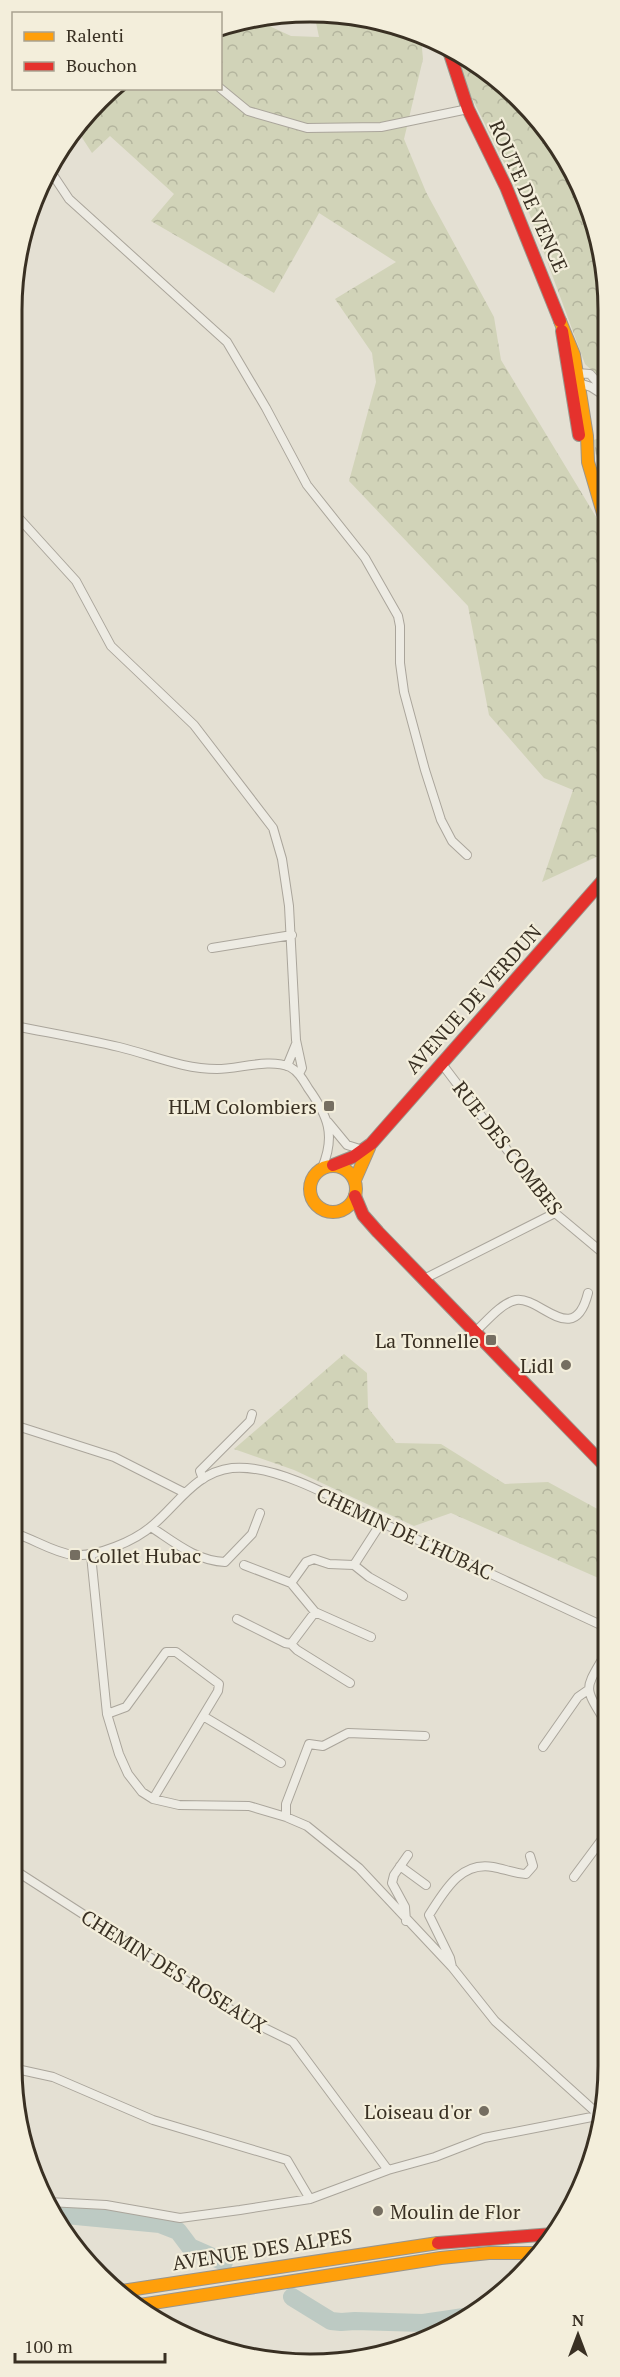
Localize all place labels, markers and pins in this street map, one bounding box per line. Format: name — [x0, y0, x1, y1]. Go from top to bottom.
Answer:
place label: HLM Colombiers — [168, 1093, 317, 1120]
marker: HLM Colombiers — [322, 1099, 336, 1113]
place label: La Tonnelle — [375, 1327, 479, 1354]
marker: La Tonnelle — [484, 1333, 498, 1347]
place label: Lidl — [520, 1352, 554, 1379]
marker: Lidl — [559, 1358, 573, 1372]
place label: Collet Hubac — [87, 1542, 201, 1569]
marker: Collet Hubac — [68, 1548, 82, 1562]
place label: L'oiseau d'or — [364, 2098, 472, 2125]
marker: L'oiseau d'or — [477, 2104, 491, 2118]
place label: Moulin de Flor — [390, 2198, 521, 2225]
marker: Moulin de Flor — [371, 2204, 385, 2218]

